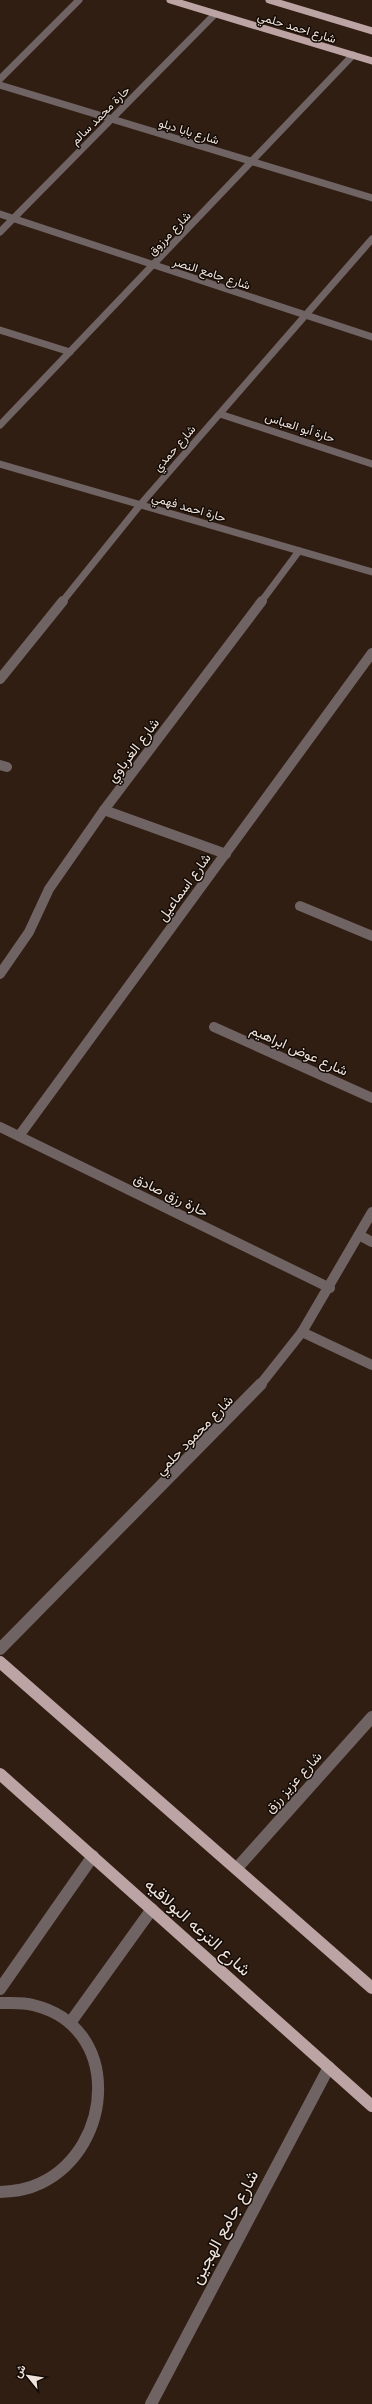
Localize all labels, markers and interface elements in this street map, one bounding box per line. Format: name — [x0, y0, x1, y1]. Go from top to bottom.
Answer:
street label: شارع احمد حلمي — [255, 8, 338, 49]
street label: حارة محمد سالم — [67, 82, 133, 148]
street label: شارع بابا دبلو — [156, 115, 221, 149]
street label: شارع مرزوق — [144, 208, 195, 260]
street label: شارع جامع النصر — [170, 253, 253, 294]
street label: حارة أبو العباس — [263, 409, 337, 446]
street label: شارع حمدي — [150, 422, 201, 476]
street label: حارة احمد فهمي — [149, 489, 228, 528]
street label: شارع الغرباوي — [103, 714, 165, 788]
street label: شارع اسماعيل — [153, 849, 216, 926]
street label: شارع عوض ابراهيم — [246, 1020, 351, 1081]
street label: حارة رزق صادق — [131, 1169, 211, 1221]
street label: شارع محمود حلمي — [151, 1391, 239, 1481]
street label: شارع عزيز رزق — [261, 1747, 327, 1818]
street label: شارع الترعه البولاقيه — [140, 1874, 255, 1981]
street label: شارع جامع الهجين — [186, 2167, 264, 2288]
north arrow — [8, 2356, 48, 2396]
text: ش — [10, 2362, 29, 2380]

